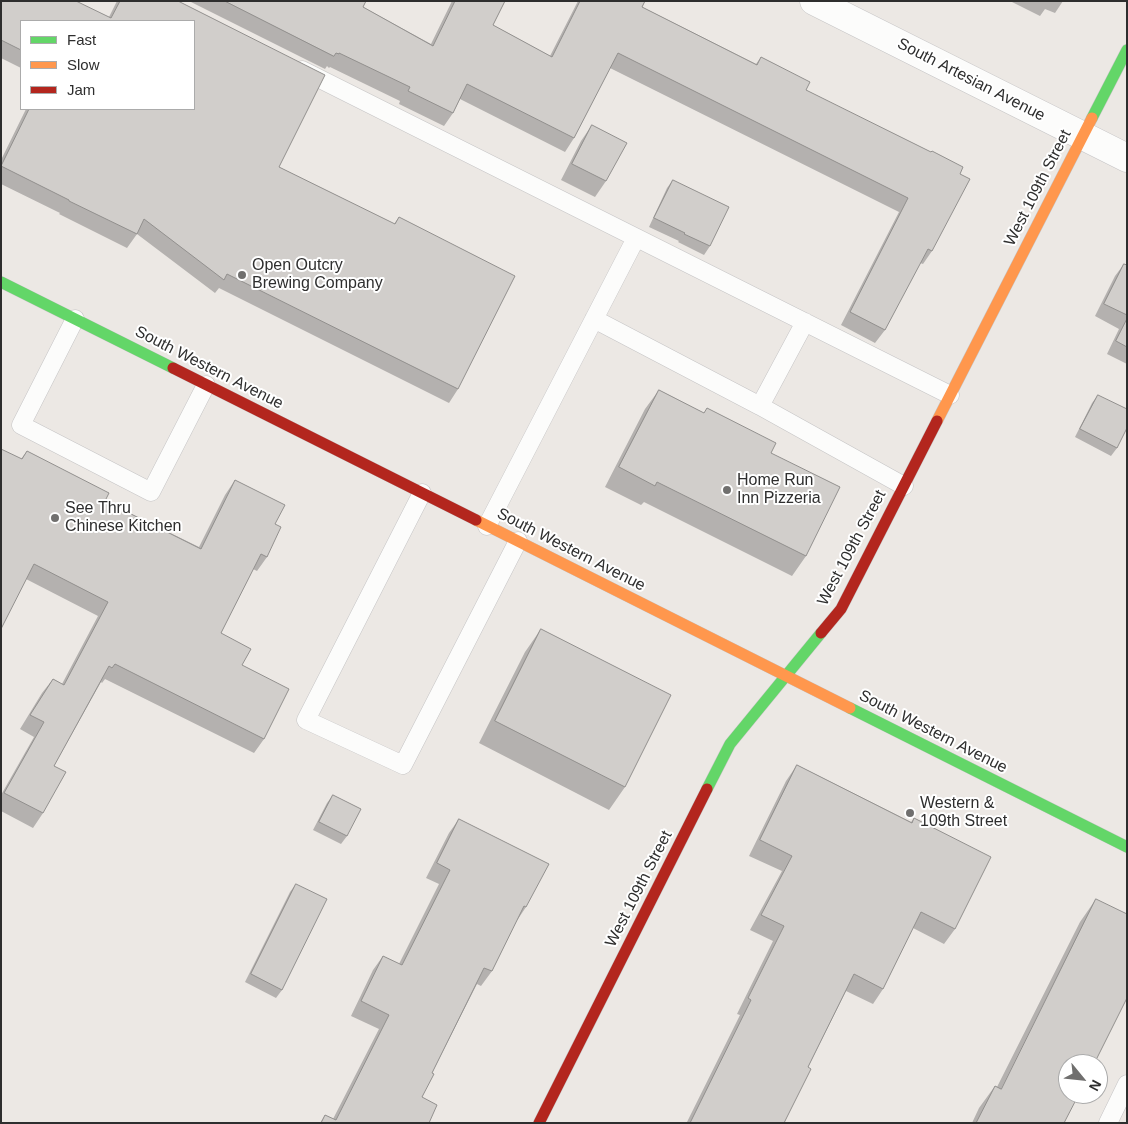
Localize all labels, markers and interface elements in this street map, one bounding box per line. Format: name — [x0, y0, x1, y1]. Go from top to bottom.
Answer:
legend — [20, 20, 195, 110]
text: Fast — [67, 31, 96, 48]
street label: South Artesian Avenue — [894, 34, 1048, 126]
text: Slow — [67, 56, 100, 73]
text: Jam — [67, 81, 95, 98]
street label: West 109th Street — [1000, 127, 1076, 249]
place label: Open Outcry Brewing Company — [252, 256, 383, 294]
marker: Open Outcry Brewing Company — [236, 269, 248, 281]
street label: South Western Avenue — [132, 322, 286, 414]
place label: Home Run Inn Pizzeria — [737, 471, 821, 509]
marker: Home Run Inn Pizzeria — [721, 484, 733, 496]
street label: West 109th Street — [814, 487, 890, 609]
place label: See Thru Chinese Kitchen — [65, 499, 182, 537]
street label: South Western Avenue — [494, 504, 648, 596]
marker: See Thru Chinese Kitchen — [49, 512, 61, 524]
street label: South Western Avenue — [856, 686, 1010, 778]
place label: Western & 109th Street — [920, 794, 1007, 832]
marker: Western & 109th Street — [904, 807, 916, 819]
street label: West 109th Street — [601, 828, 677, 950]
north arrow — [1058, 1054, 1108, 1104]
text: N — [1086, 1077, 1105, 1094]

